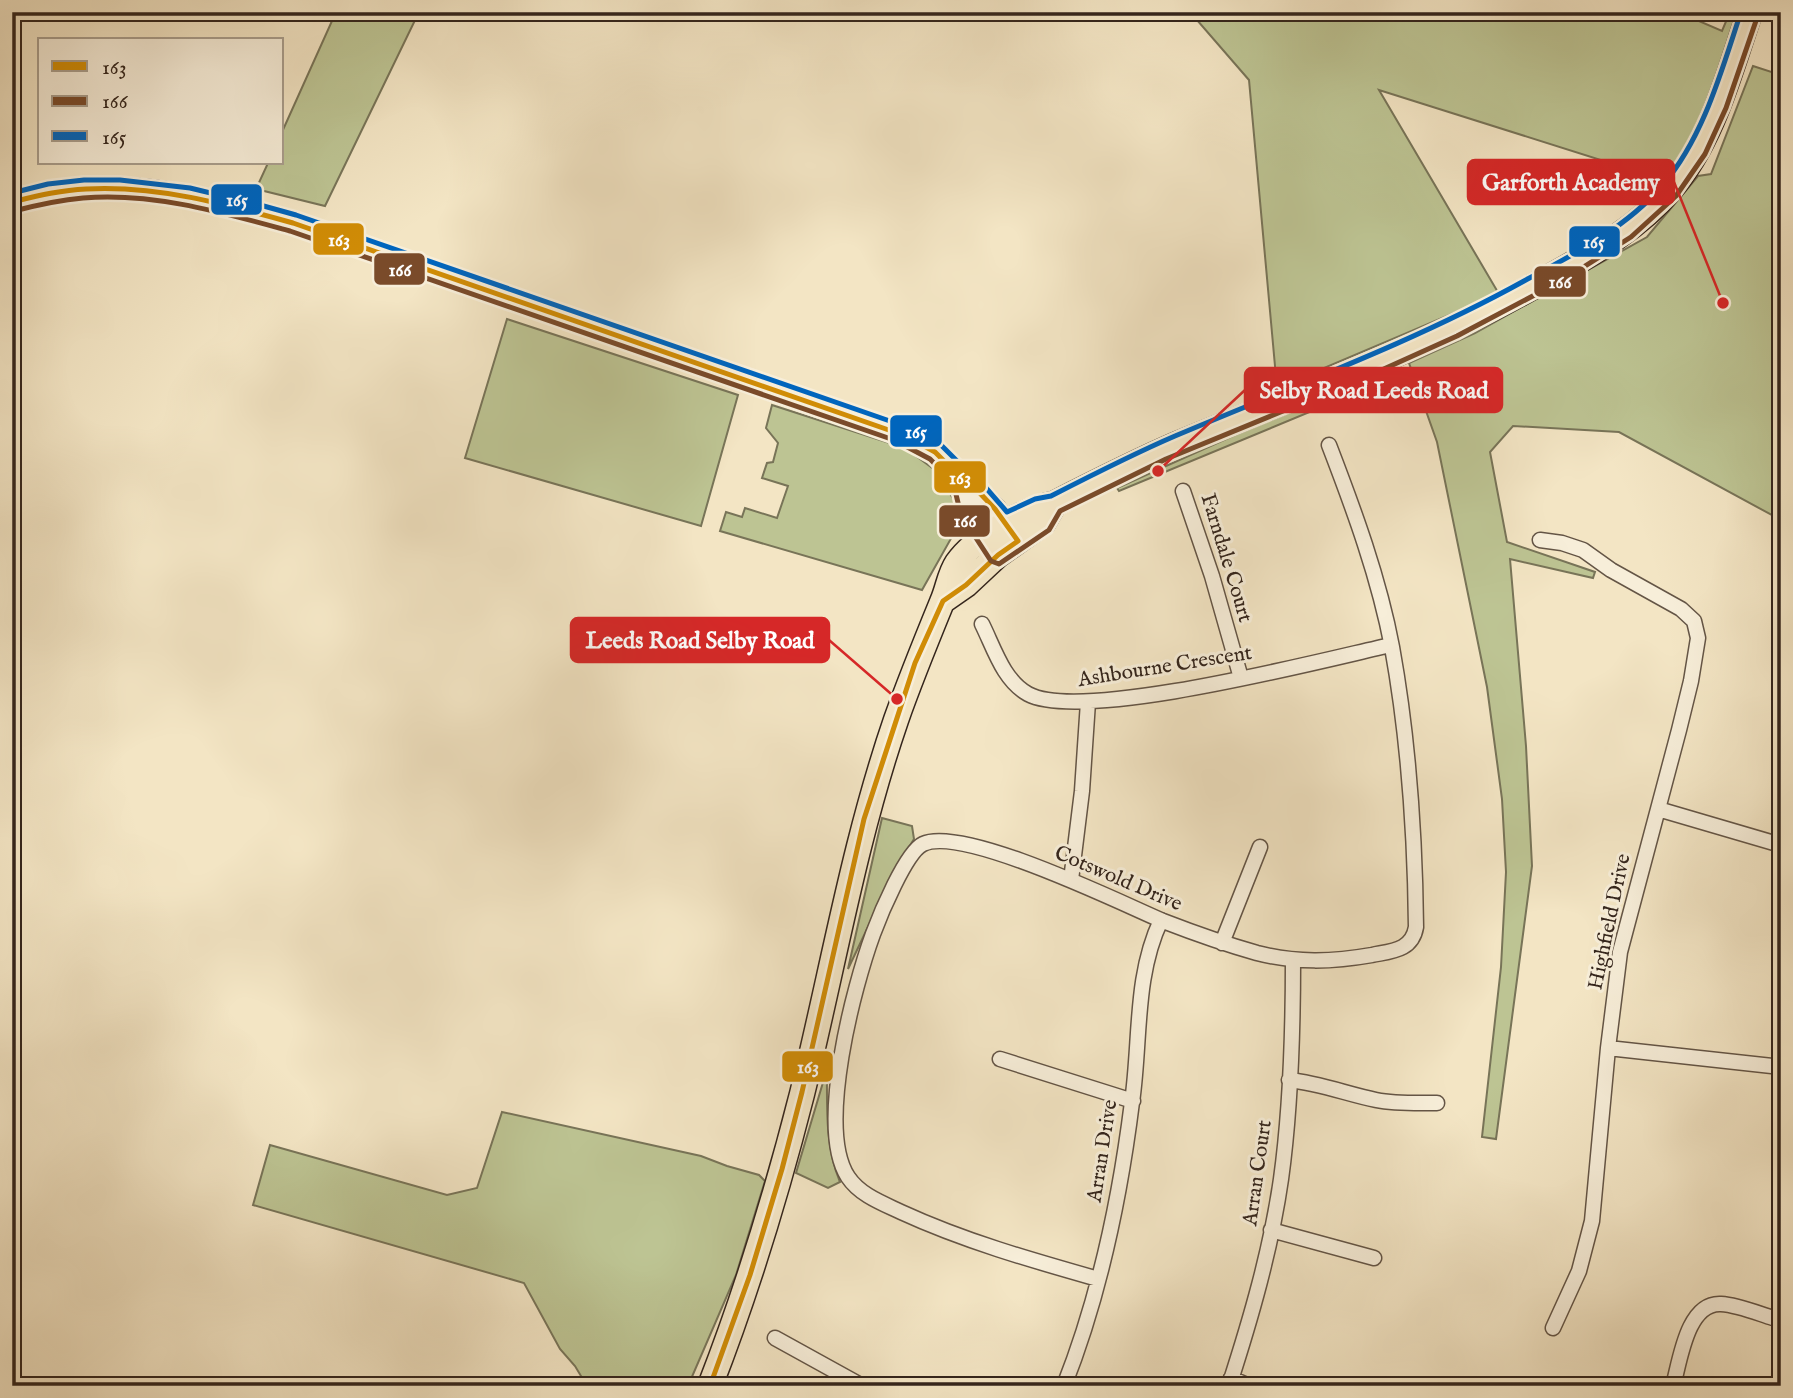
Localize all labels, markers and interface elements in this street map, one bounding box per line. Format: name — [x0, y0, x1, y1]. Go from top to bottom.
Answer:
legend — [38, 38, 284, 164]
text: 163 — [102, 55, 127, 82]
text: 166 — [102, 89, 129, 116]
text: 165 — [102, 125, 127, 152]
callout: Garforth Academy — [1468, 160, 1674, 204]
text: Garforth Academy — [1482, 169, 1661, 198]
line badge: 165 — [210, 183, 263, 216]
text: 165 — [226, 189, 248, 213]
line badge: 163 — [312, 222, 365, 256]
line badge: 165 — [1568, 225, 1621, 258]
text: 163 — [328, 229, 350, 253]
text: 165 — [1583, 231, 1605, 255]
line badge: 166 — [373, 252, 426, 286]
text: 166 — [388, 259, 413, 283]
line badge: 166 — [1533, 265, 1587, 298]
text: 166 — [1548, 271, 1573, 295]
callout: Selby Road Leeds Road — [1245, 368, 1502, 412]
text: Selby Road Leeds Road — [1259, 377, 1489, 406]
line badge: 165 — [889, 414, 943, 448]
text: 165 — [905, 421, 927, 445]
line badge: 163 — [933, 460, 987, 494]
text: 163 — [949, 467, 971, 491]
street label: Farndale Court — [1194, 490, 1258, 626]
line badge: 166 — [938, 504, 991, 538]
text: 166 — [953, 510, 978, 534]
callout: Leeds Road Selby Road — [571, 618, 829, 662]
text: Leeds Road Selby Road — [585, 627, 815, 656]
street label: Ashbourne Crescent — [1075, 640, 1254, 694]
street label: Cotswold Drive — [1050, 840, 1186, 918]
street label: Highfield Drive — [1582, 851, 1638, 993]
line badge: 163 — [781, 1050, 834, 1083]
text: 163 — [797, 1056, 819, 1080]
street label: Arran Drive — [1081, 1097, 1124, 1205]
street label: Arran Court — [1237, 1118, 1279, 1229]

